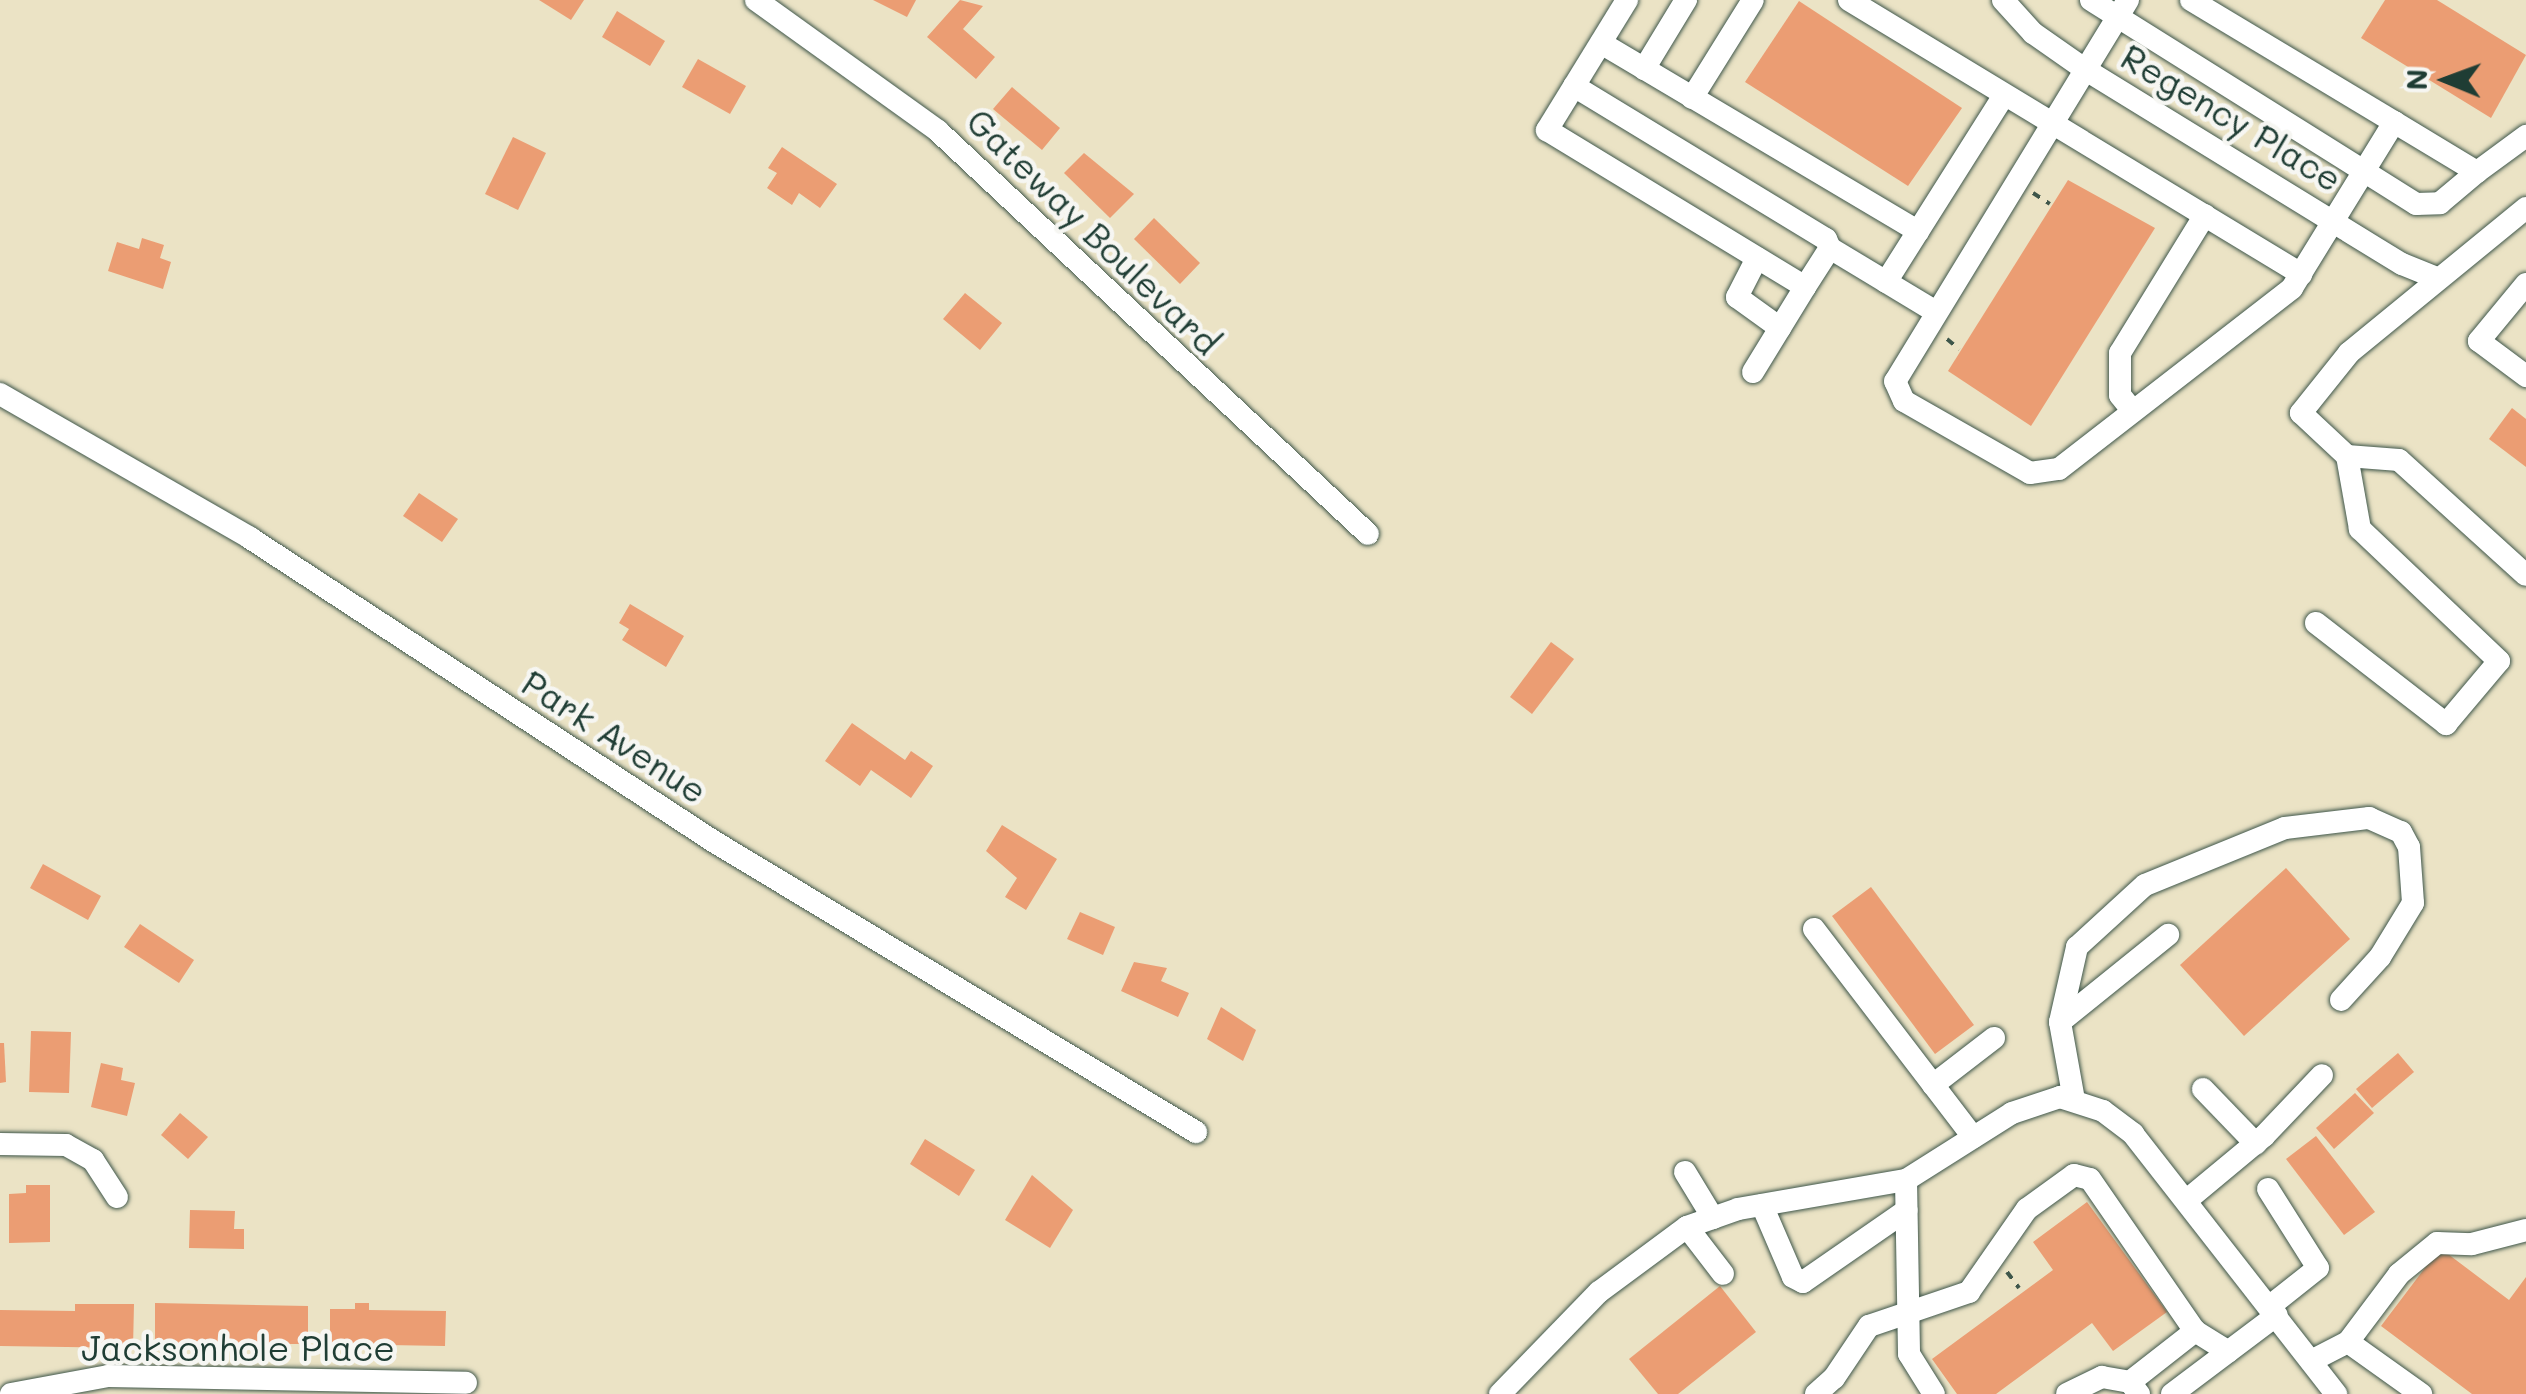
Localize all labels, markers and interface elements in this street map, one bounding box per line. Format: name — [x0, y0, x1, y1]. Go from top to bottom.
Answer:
north arrow — [2396, 30, 2496, 130]
street label: Regency Place — [2114, 35, 2350, 199]
text: N — [2398, 69, 2434, 90]
street label: Gateway Boulevard — [959, 99, 1229, 363]
street label: Park Avenue — [515, 661, 715, 811]
street label: Jacksonhole Place — [81, 1326, 395, 1368]

